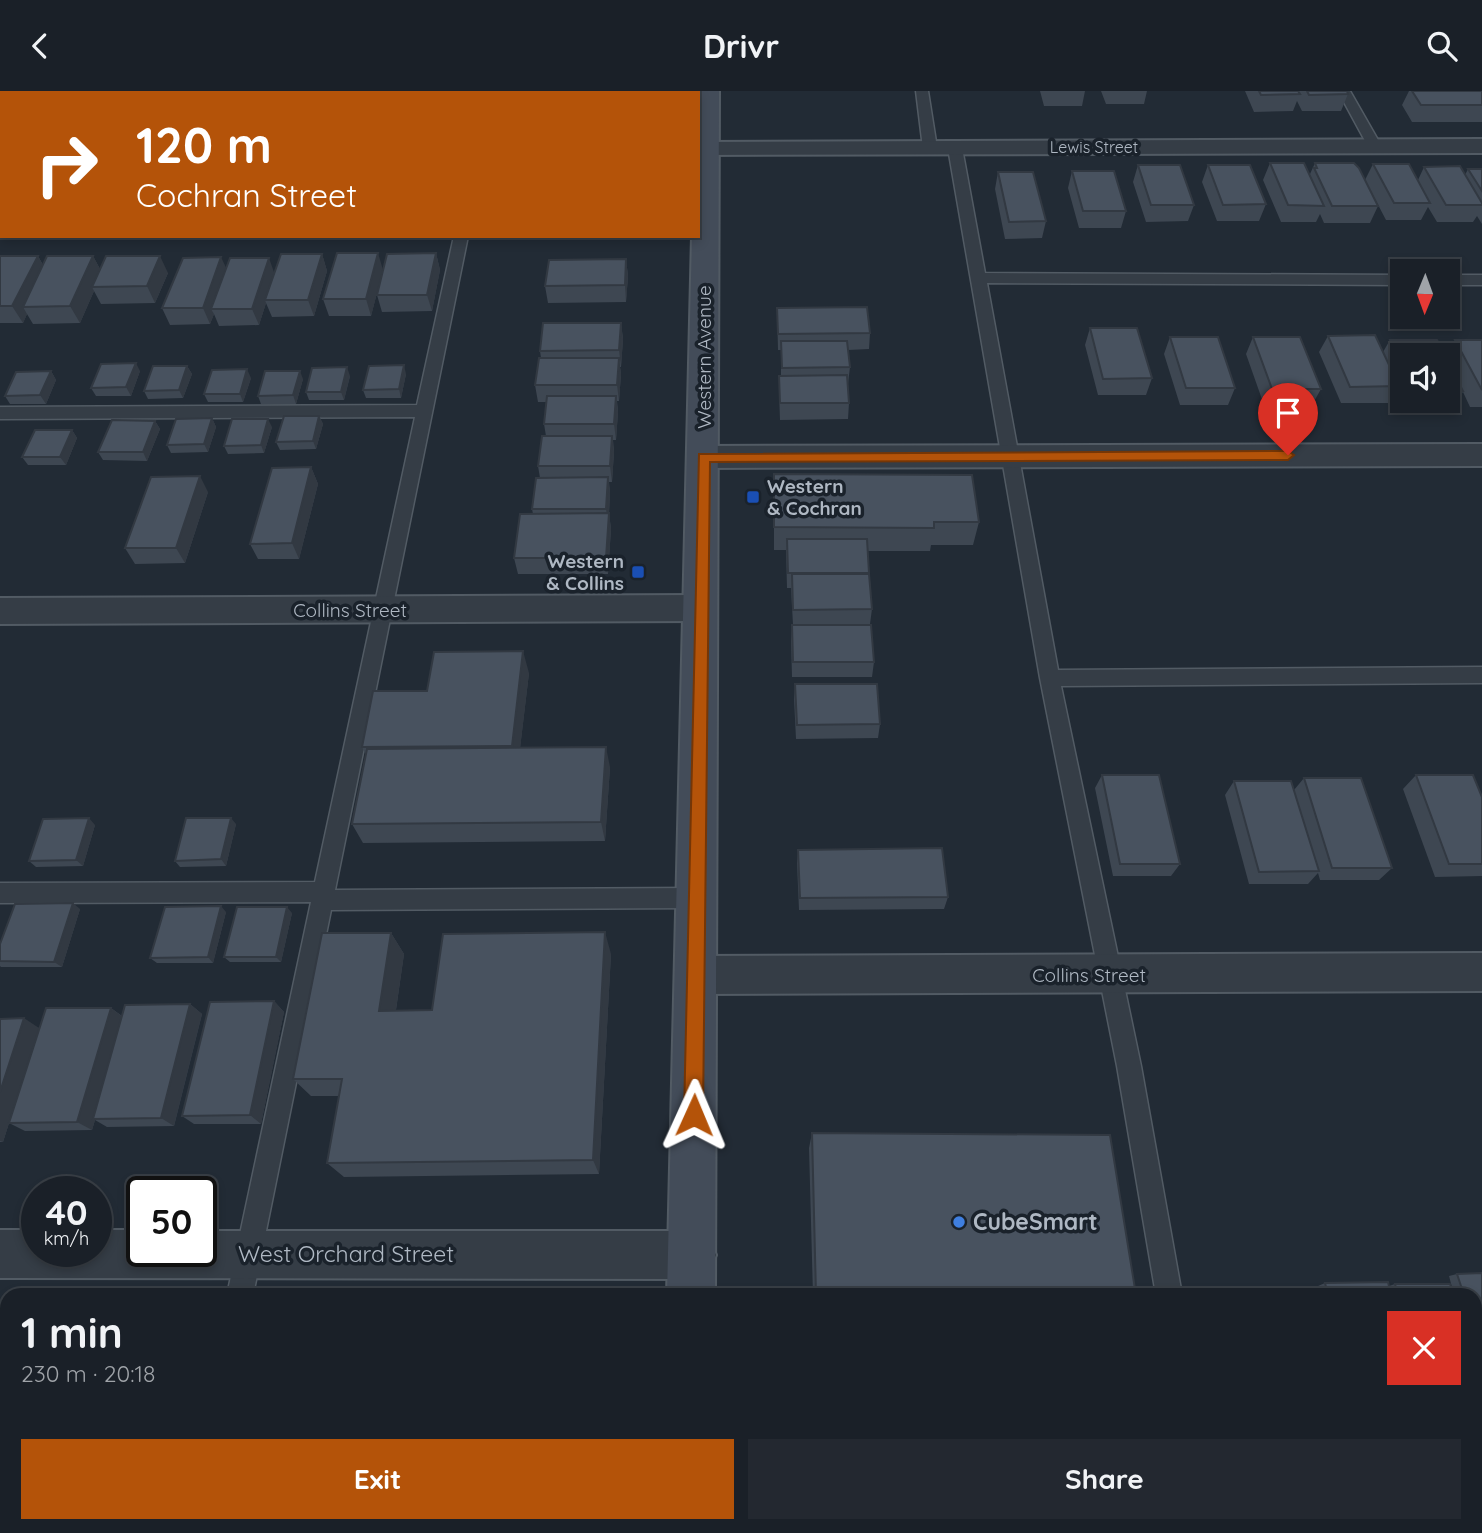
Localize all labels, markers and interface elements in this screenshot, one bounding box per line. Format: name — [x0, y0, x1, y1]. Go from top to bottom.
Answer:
text: Drivr — [703, 26, 779, 66]
icon: back — [21, 27, 59, 65]
icon: search — [1423, 27, 1461, 65]
text: 120 m — [136, 114, 272, 175]
icon: right — [21, 119, 112, 210]
street label: Lewis Street — [1050, 137, 1138, 157]
text: Cochran Street — [136, 175, 357, 215]
north arrow — [1390, 259, 1460, 329]
map controls — [1390, 259, 1460, 413]
street label: Western Avenue — [692, 285, 716, 429]
button: sound — [1390, 343, 1460, 413]
pin — [1258, 383, 1318, 455]
icon: arrive — [1269, 394, 1307, 432]
place label: Western & Cochran — [767, 474, 862, 520]
marker: Western & Cochran — [745, 489, 761, 505]
place label: Western & Collins — [546, 549, 624, 595]
marker: Western & Collins — [630, 564, 646, 580]
street label: Collins Street — [293, 598, 407, 622]
street label: Collins Street — [1032, 963, 1146, 987]
position arrow — [657, 1078, 731, 1152]
speed limit sign: 50 — [126, 1176, 217, 1267]
text: 40 — [45, 1190, 88, 1234]
place label: CubeSmart — [973, 1207, 1098, 1236]
marker: CubeSmart — [951, 1214, 967, 1230]
text: km/h — [44, 1227, 89, 1250]
street label: West Orchard Street — [238, 1239, 454, 1268]
text: 1 min — [21, 1306, 123, 1359]
button: close — [1387, 1311, 1461, 1385]
text: 230 m · 20:18 — [21, 1359, 155, 1388]
button: Exit — [21, 1439, 734, 1519]
button: Share — [748, 1439, 1461, 1519]

